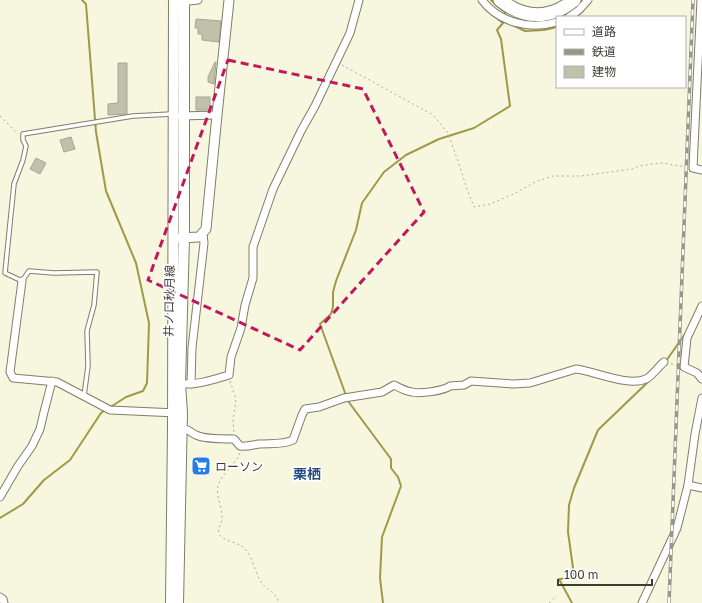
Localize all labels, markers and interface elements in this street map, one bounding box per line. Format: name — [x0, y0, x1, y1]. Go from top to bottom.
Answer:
legend — [556, 16, 686, 88]
text: 道路 — [592, 24, 616, 39]
text: 鉄道 — [592, 44, 616, 59]
text: 建物 — [592, 64, 616, 79]
street label: 井ノ口秋月線 — [161, 265, 177, 337]
supermarket icon: ローソン — [190, 455, 212, 477]
place label: ローソン — [215, 459, 263, 474]
district label: 栗栖 — [293, 465, 321, 482]
scale bar — [558, 561, 652, 587]
text: 100 m — [564, 567, 598, 582]

